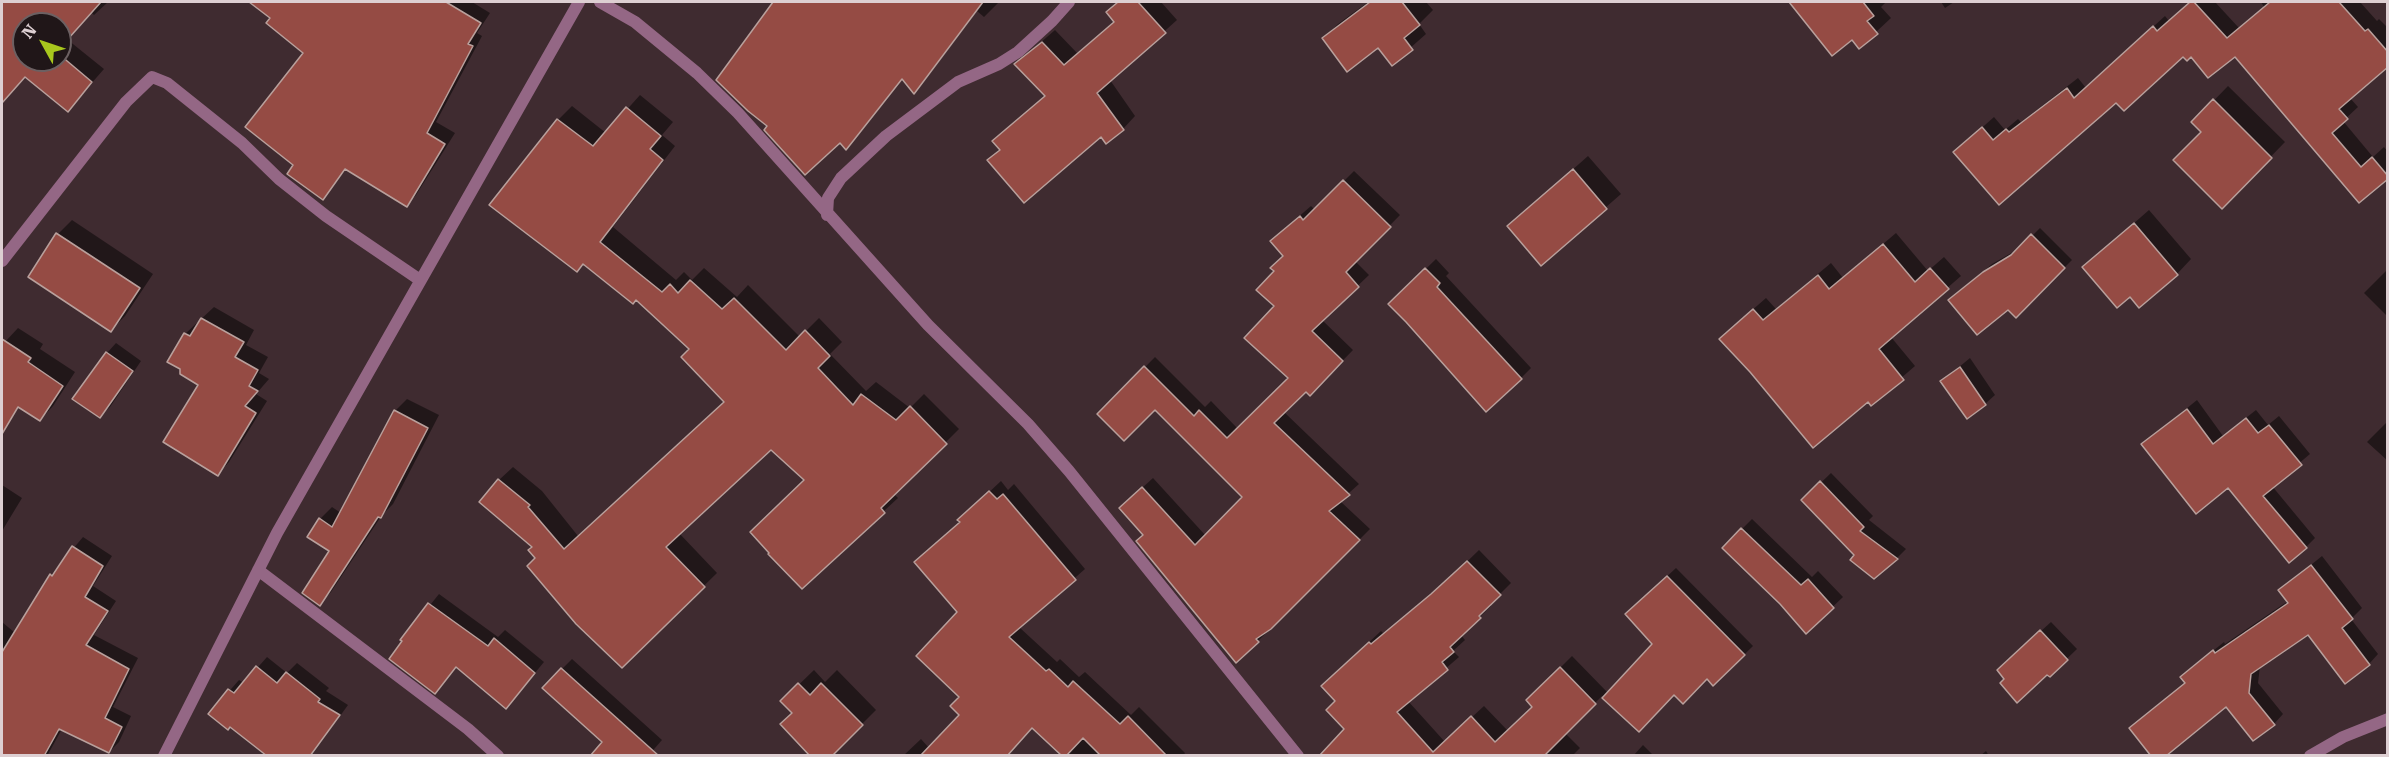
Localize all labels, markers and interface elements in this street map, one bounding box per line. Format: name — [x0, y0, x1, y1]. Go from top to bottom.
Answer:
north arrow — [12, 12, 72, 72]
text: N — [18, 21, 41, 42]

